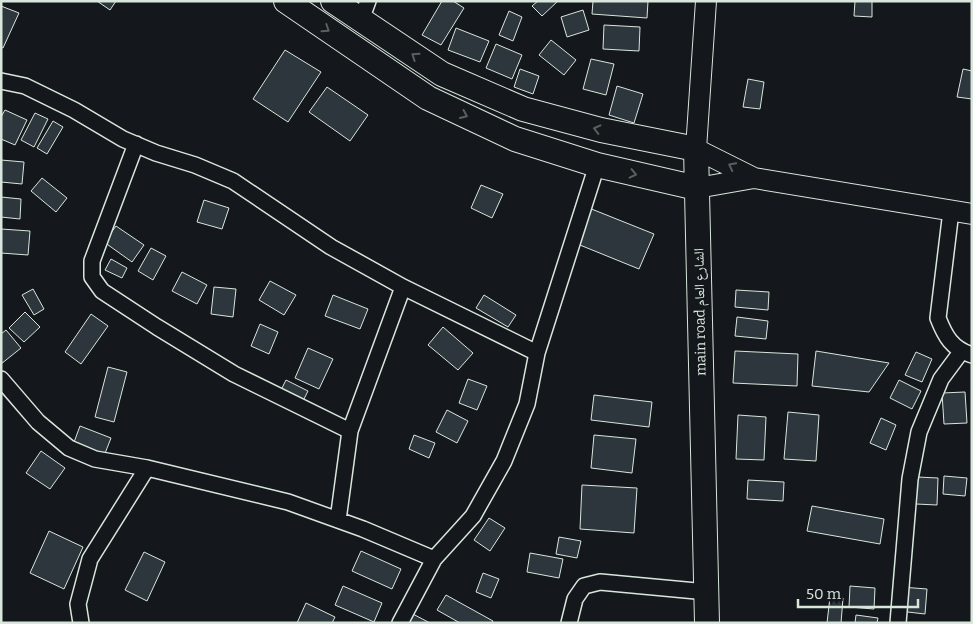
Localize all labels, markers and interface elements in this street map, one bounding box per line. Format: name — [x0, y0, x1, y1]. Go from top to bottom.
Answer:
one-way arrow — [321, 23, 330, 32]
one-way arrow — [411, 53, 421, 62]
one-way arrow — [459, 109, 468, 119]
one-way arrow — [592, 124, 601, 135]
one-way arrow — [728, 162, 737, 173]
one-way arrow — [629, 168, 638, 178]
street label: main road الشارع العام — [690, 248, 711, 376]
scale bar — [798, 576, 918, 608]
text: 50 m — [806, 585, 842, 603]

